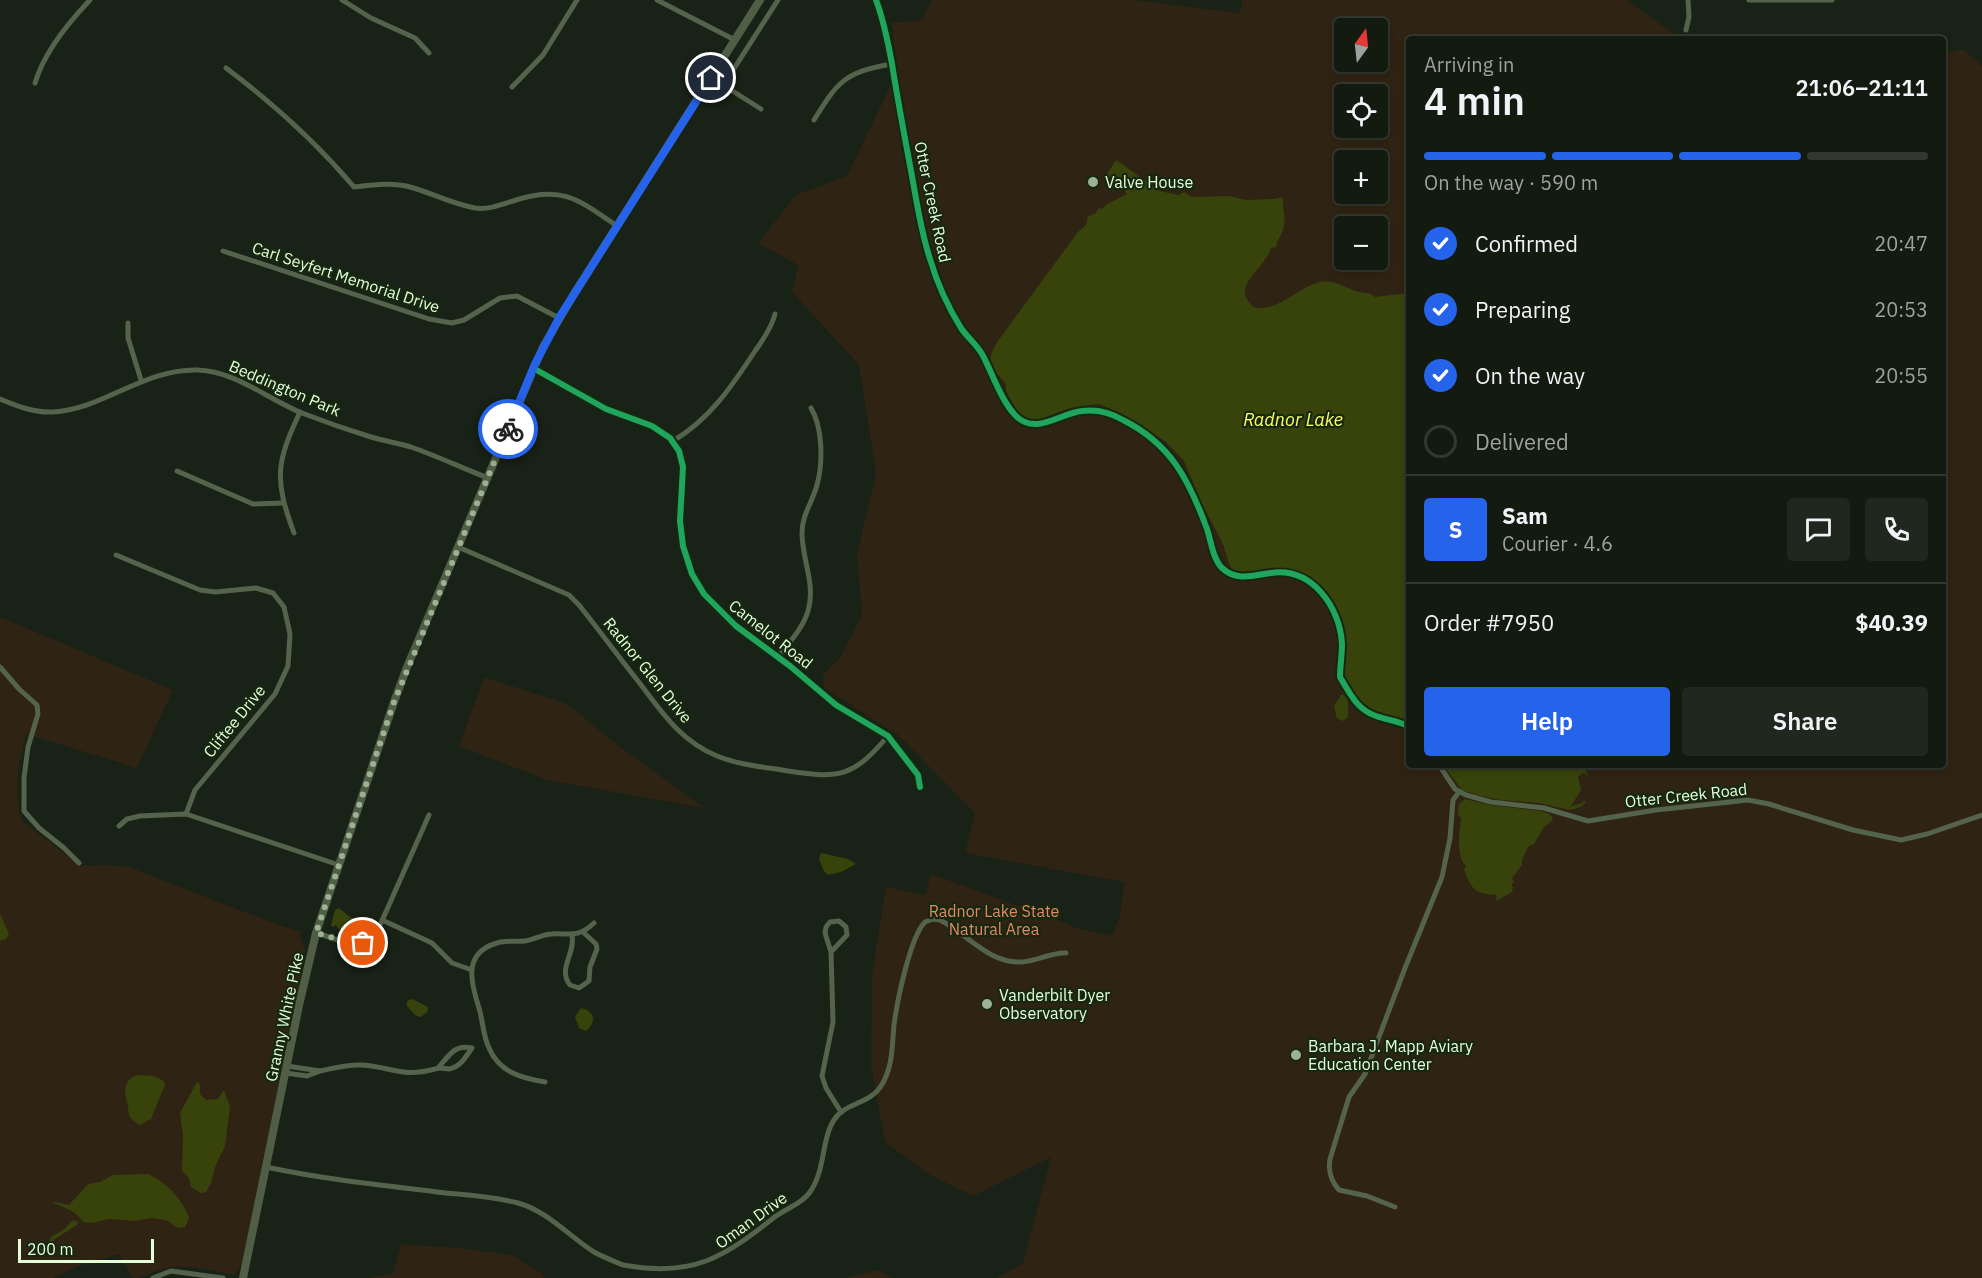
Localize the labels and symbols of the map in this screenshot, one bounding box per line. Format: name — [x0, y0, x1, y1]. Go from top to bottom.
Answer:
north arrow — [1334, 18, 1388, 72]
pin — [685, 52, 736, 103]
street label: Otter Creek Road — [910, 140, 956, 264]
place label: Valve House — [1105, 172, 1193, 192]
marker: Valve House — [1086, 175, 1100, 189]
street label: Carl Seyfert Memorial Drive — [250, 237, 443, 317]
street label: Beddington Park — [226, 356, 344, 421]
courier — [478, 399, 538, 459]
water label: Radnor Lake — [1243, 408, 1343, 431]
street label: Camelot Road — [725, 595, 817, 673]
street label: Radnor Glen Drive — [599, 613, 697, 727]
street label: Cliftee Drive — [199, 681, 269, 761]
street label: Otter Creek Road — [1624, 779, 1748, 811]
park label: Radnor Lake State Natural Area — [929, 901, 1060, 939]
pin — [337, 917, 388, 968]
street label: Granny White Pike — [261, 950, 307, 1083]
place label: Vanderbilt Dyer Observatory — [999, 985, 1110, 1023]
marker: Vanderbilt Dyer Observatory — [980, 997, 994, 1011]
place label: Barbara J. Mapp Aviary Education Center — [1308, 1036, 1473, 1074]
marker: Barbara J. Mapp Aviary Education Center — [1289, 1048, 1303, 1062]
street label: Oman Drive — [711, 1187, 791, 1253]
scale bar — [18, 1236, 154, 1264]

